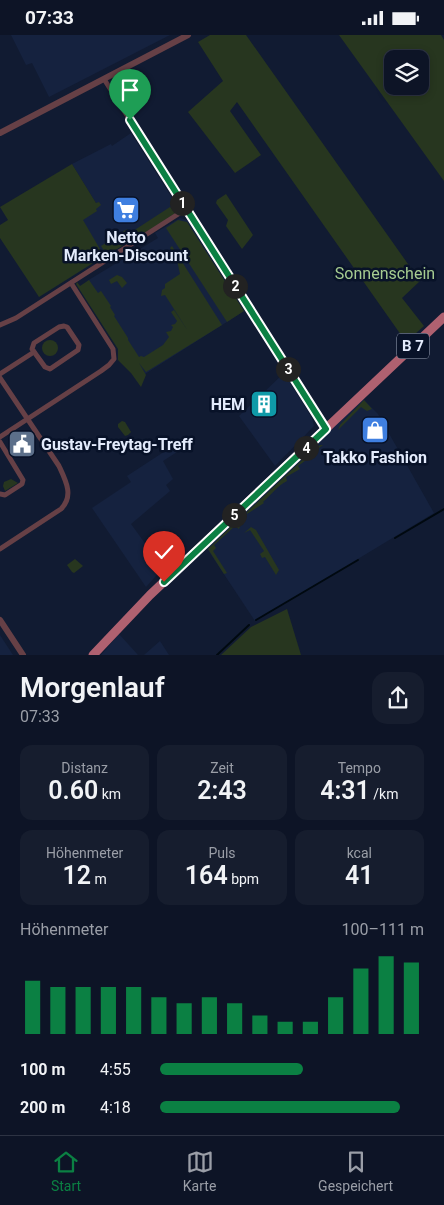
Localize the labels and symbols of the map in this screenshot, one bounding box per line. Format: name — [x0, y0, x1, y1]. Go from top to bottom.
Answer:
pin — [109, 69, 151, 120]
pin: 1 — [170, 191, 194, 215]
supermarket icon: Netto Marken-Discount — [111, 195, 141, 225]
place label: Netto Marken-Discount — [64, 228, 189, 265]
park label: Sonnenschein — [335, 264, 435, 283]
pin: 2 — [222, 273, 248, 299]
road number: B 7 — [397, 333, 429, 359]
pin: 3 — [276, 357, 300, 381]
building icon: HEM — [249, 389, 279, 419]
place label: HEM — [211, 395, 245, 414]
shop icon: Takko Fashion — [360, 415, 390, 445]
public building icon: Gustav-Freytag-Treff — [7, 429, 37, 459]
place label: Gustav-Freytag-Treff — [41, 435, 193, 454]
pin: 4 — [294, 435, 318, 461]
place label: Takko Fashion — [323, 448, 427, 467]
pin: 5 — [222, 503, 246, 527]
pin — [143, 531, 185, 582]

